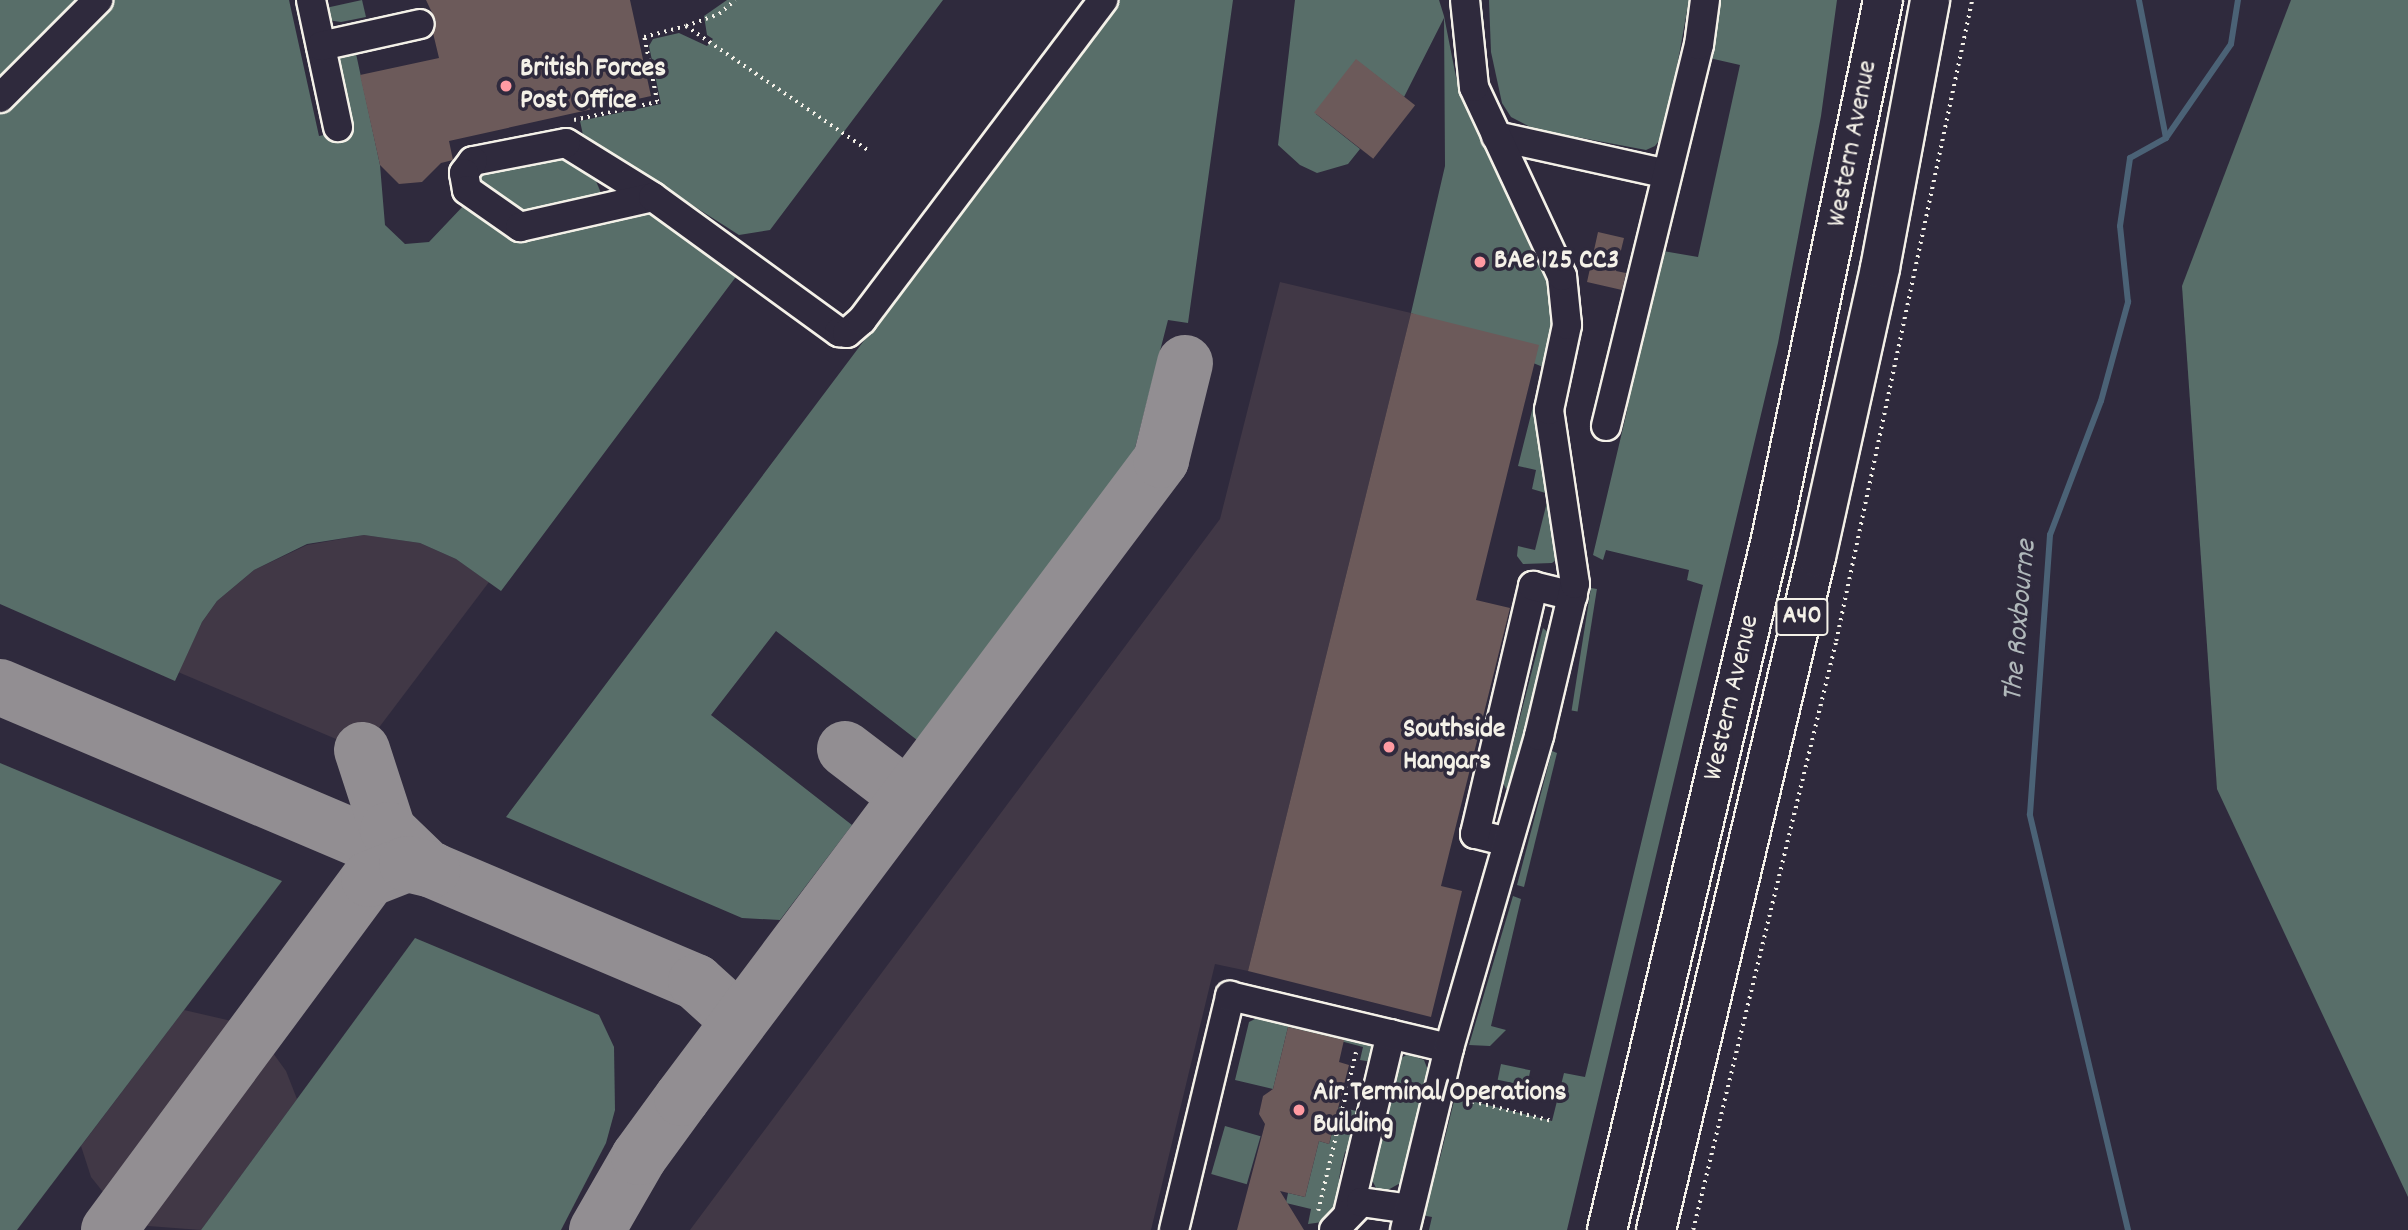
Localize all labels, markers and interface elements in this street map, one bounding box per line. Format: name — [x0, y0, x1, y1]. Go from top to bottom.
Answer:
place label: British Forces Post Office — [520, 53, 666, 119]
street label: Western Avenue — [1821, 58, 1887, 230]
marker: British Forces Post Office — [498, 78, 514, 94]
place label: BAe 125 CC3 — [1494, 245, 1619, 279]
marker: BAe 125 CC3 — [1472, 254, 1488, 270]
water label: The Roxbourne — [1997, 539, 2047, 703]
road number: A40 — [1774, 594, 1830, 639]
street label: Western Avenue — [1698, 612, 1768, 784]
place label: Southside Hangars — [1403, 714, 1505, 780]
marker: Southside Hangars — [1381, 739, 1397, 755]
place label: Air Terminal/Operations Building — [1313, 1077, 1567, 1143]
marker: Air Terminal/Operations Building — [1291, 1102, 1307, 1118]

